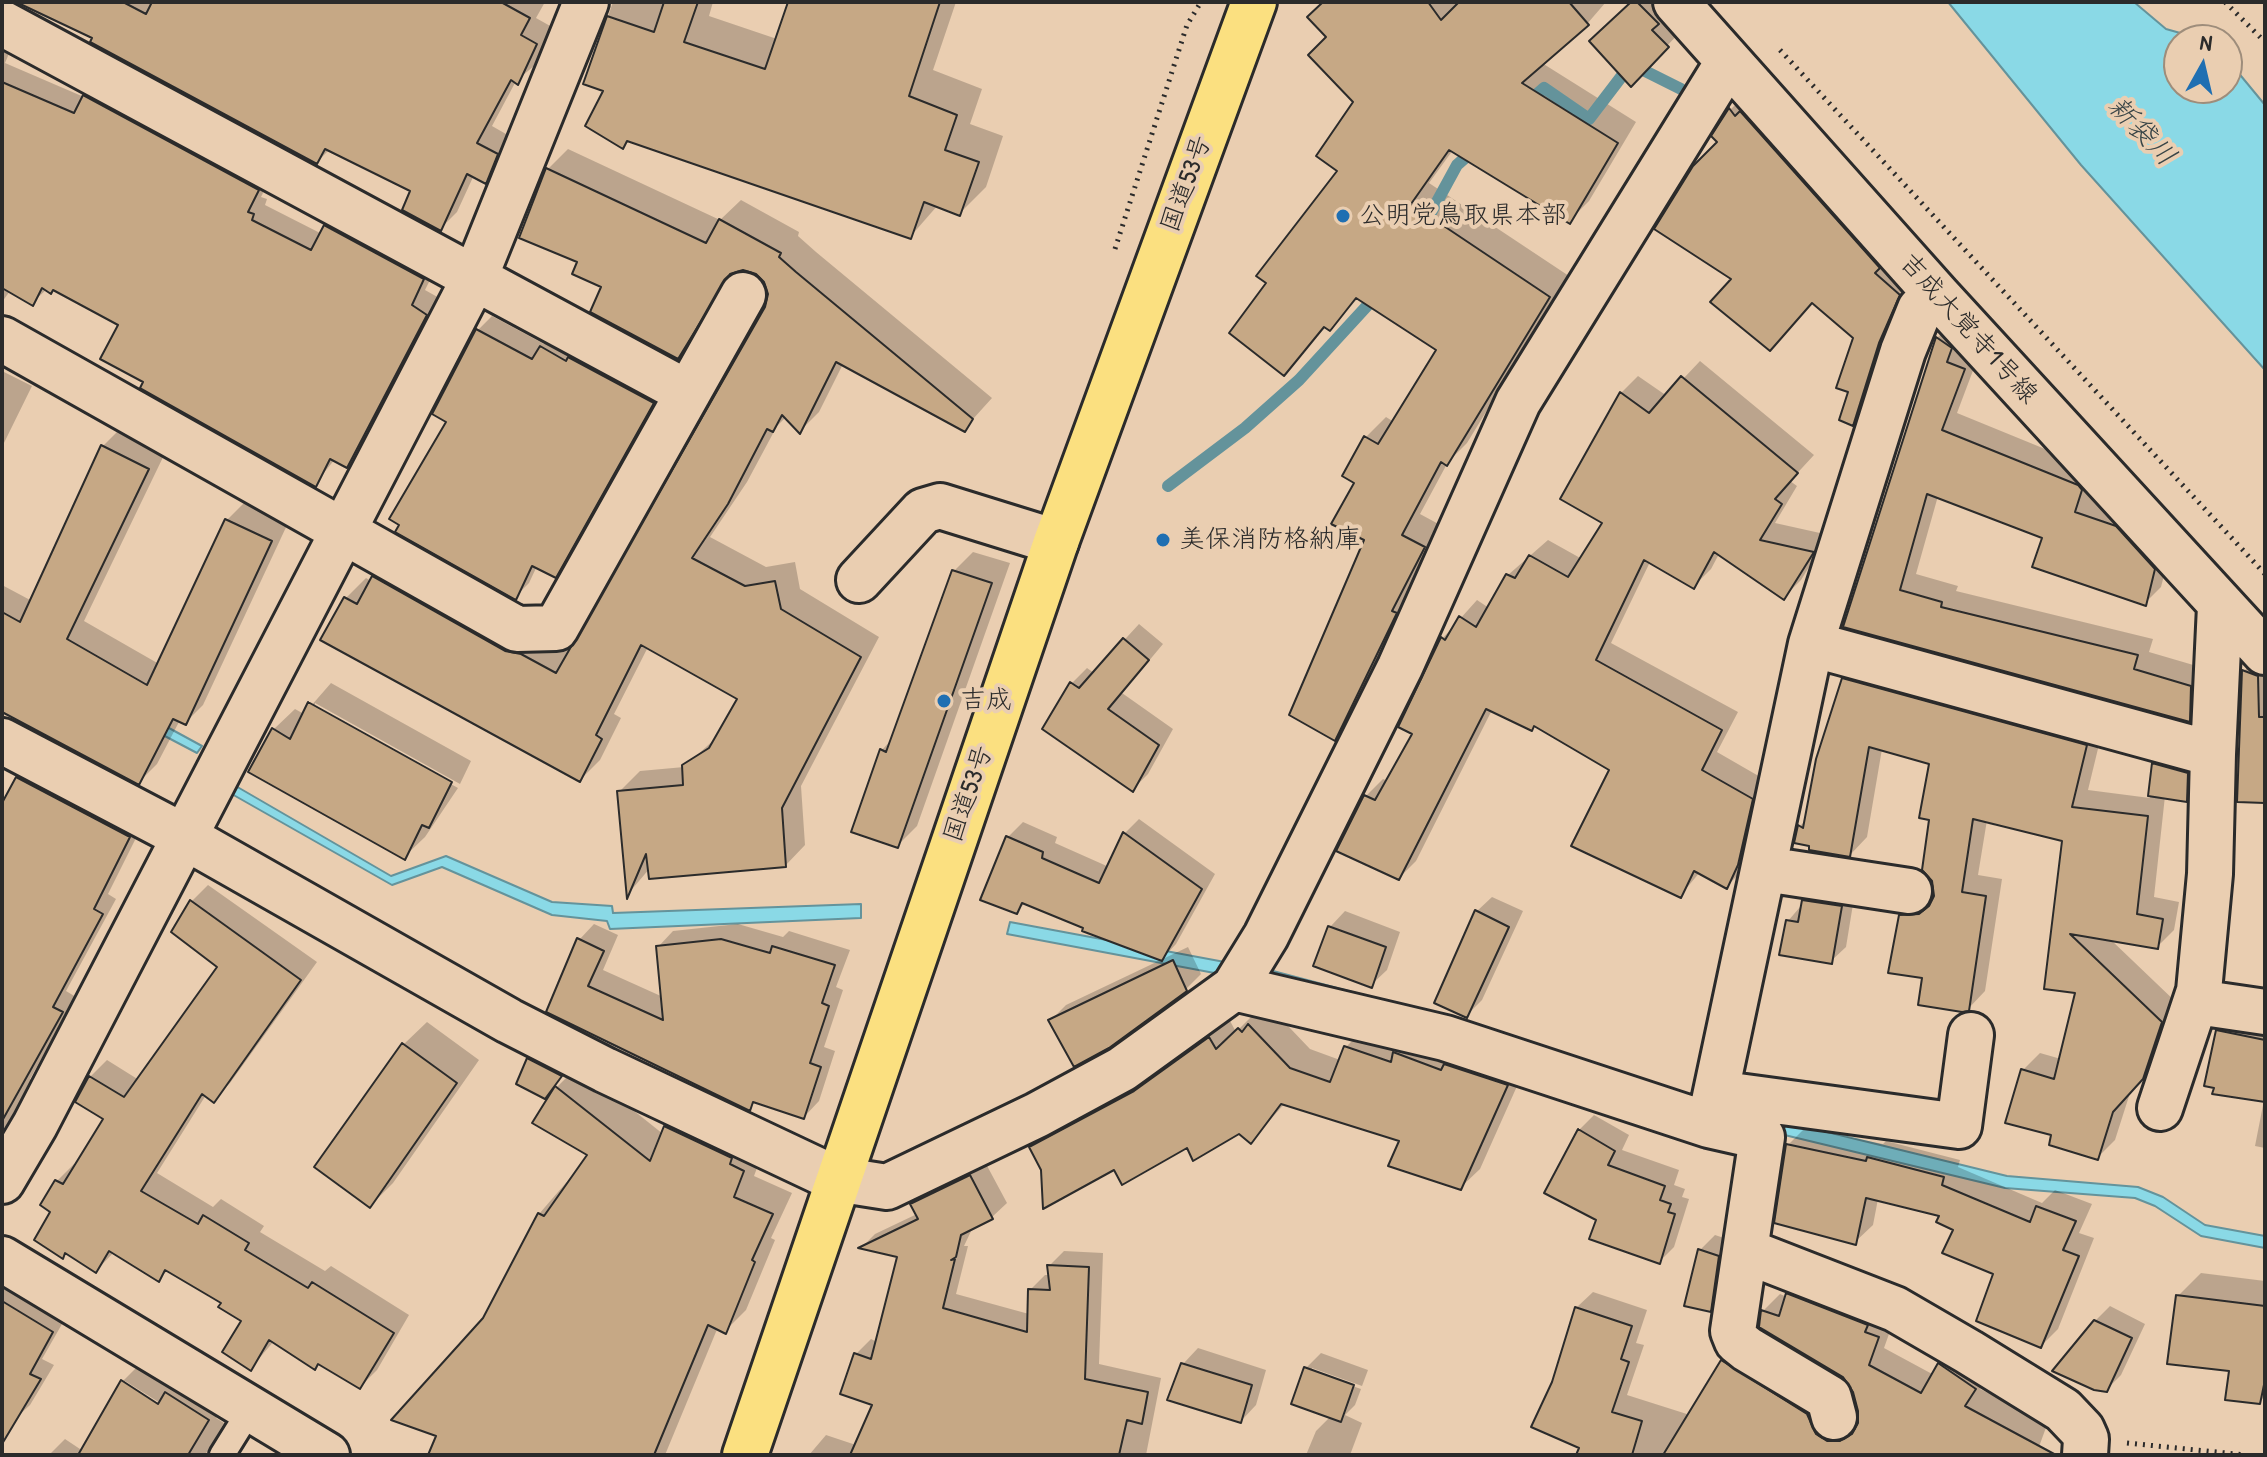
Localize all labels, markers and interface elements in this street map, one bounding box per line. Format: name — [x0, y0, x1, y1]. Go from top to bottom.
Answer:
north arrow — [2163, 24, 2243, 104]
text: N — [2198, 27, 2214, 58]
water label: 新袋川 — [2100, 90, 2182, 174]
street label: 国道53号 — [1155, 131, 1219, 237]
place label: 公明党鳥取県本部 — [1359, 200, 1567, 232]
marker: 公明党鳥取県本部 — [1334, 207, 1352, 225]
street label: 吉成大覚寺1号線 — [1892, 247, 2044, 411]
place label: 美保消防格納庫 — [1179, 524, 1361, 556]
marker: 美保消防格納庫 — [1154, 531, 1172, 549]
place label: 吉成 — [960, 685, 1012, 717]
marker: 吉成 — [935, 692, 953, 710]
street label: 国道53号 — [938, 741, 1000, 847]

